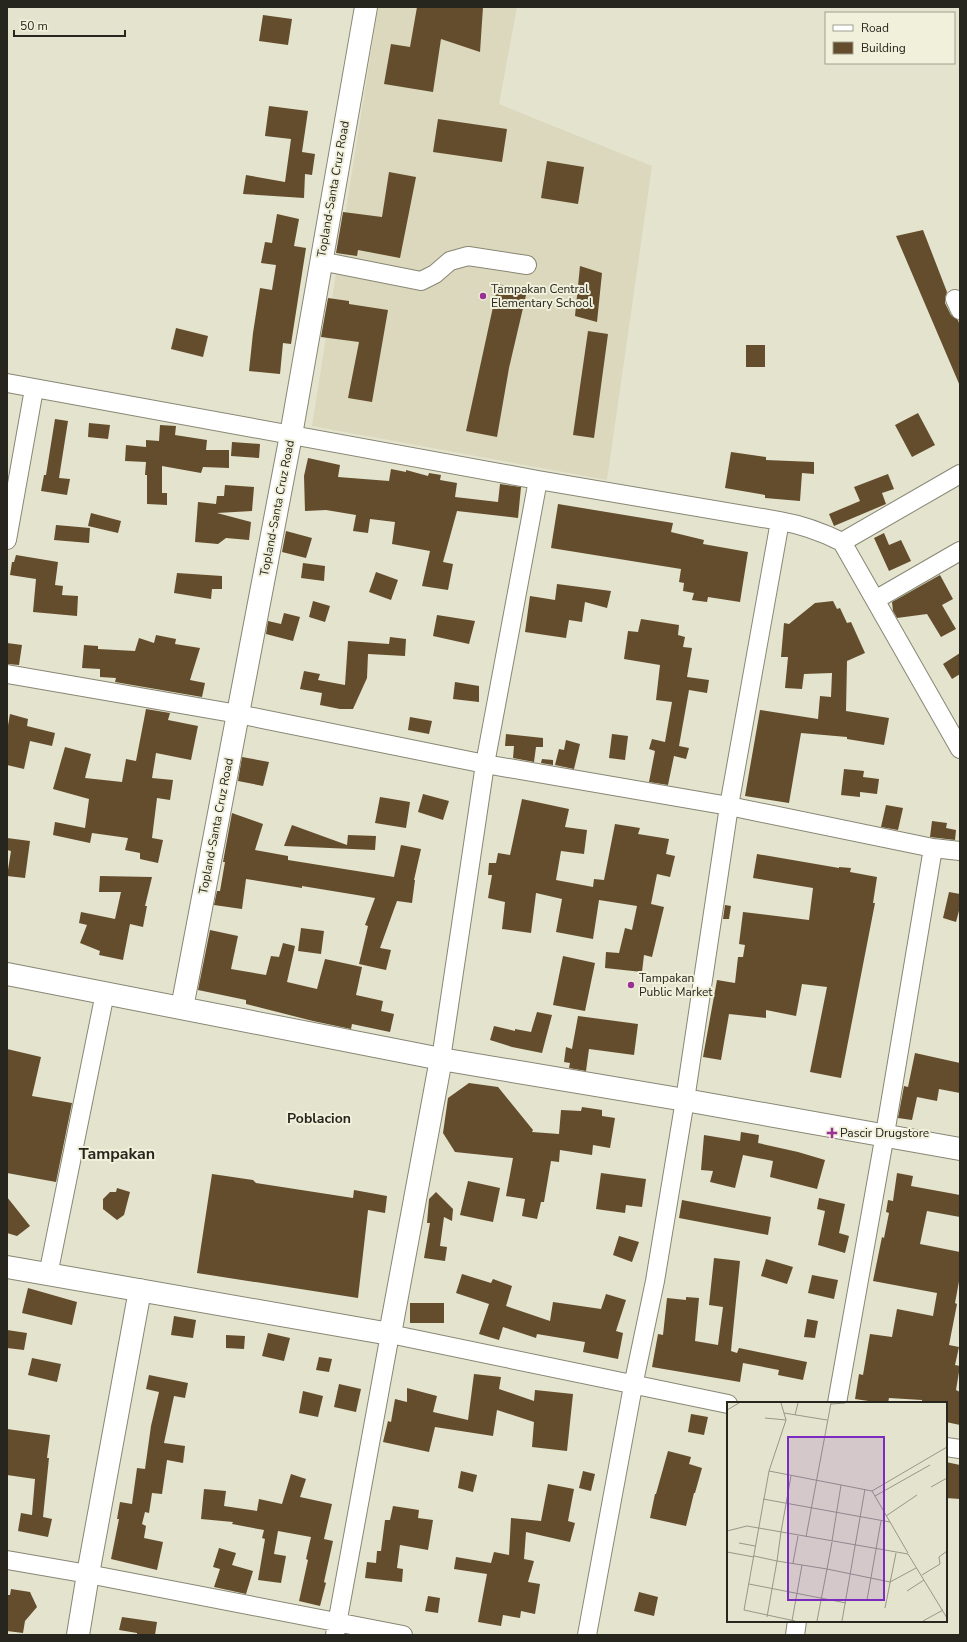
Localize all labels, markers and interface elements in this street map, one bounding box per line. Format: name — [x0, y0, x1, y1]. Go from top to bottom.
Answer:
scale bar — [14, 12, 125, 38]
legend — [825, 12, 955, 64]
text: 50 m — [20, 18, 48, 34]
text: Road — [861, 20, 889, 36]
text: Building — [861, 40, 906, 56]
street label: Topland-Santa Cruz Road — [313, 119, 353, 259]
place label: Tampakan Central Elementary School — [491, 281, 593, 311]
marker: Tampakan Central Elementary School — [478, 291, 488, 301]
street label: Topland-Santa Cruz Road — [256, 439, 298, 577]
street label: Topland-Santa Cruz Road — [195, 757, 237, 895]
place label: Tampakan Public Market — [639, 970, 713, 1000]
marker: Tampakan Public Market — [626, 980, 636, 990]
district label: Poblacion — [287, 1109, 351, 1128]
place label: Pascir Drugstore — [840, 1125, 929, 1141]
marker: Pascir Drugstore — [827, 1128, 837, 1138]
district label: Tampakan — [79, 1143, 155, 1165]
inset map — [727, 1402, 947, 1622]

